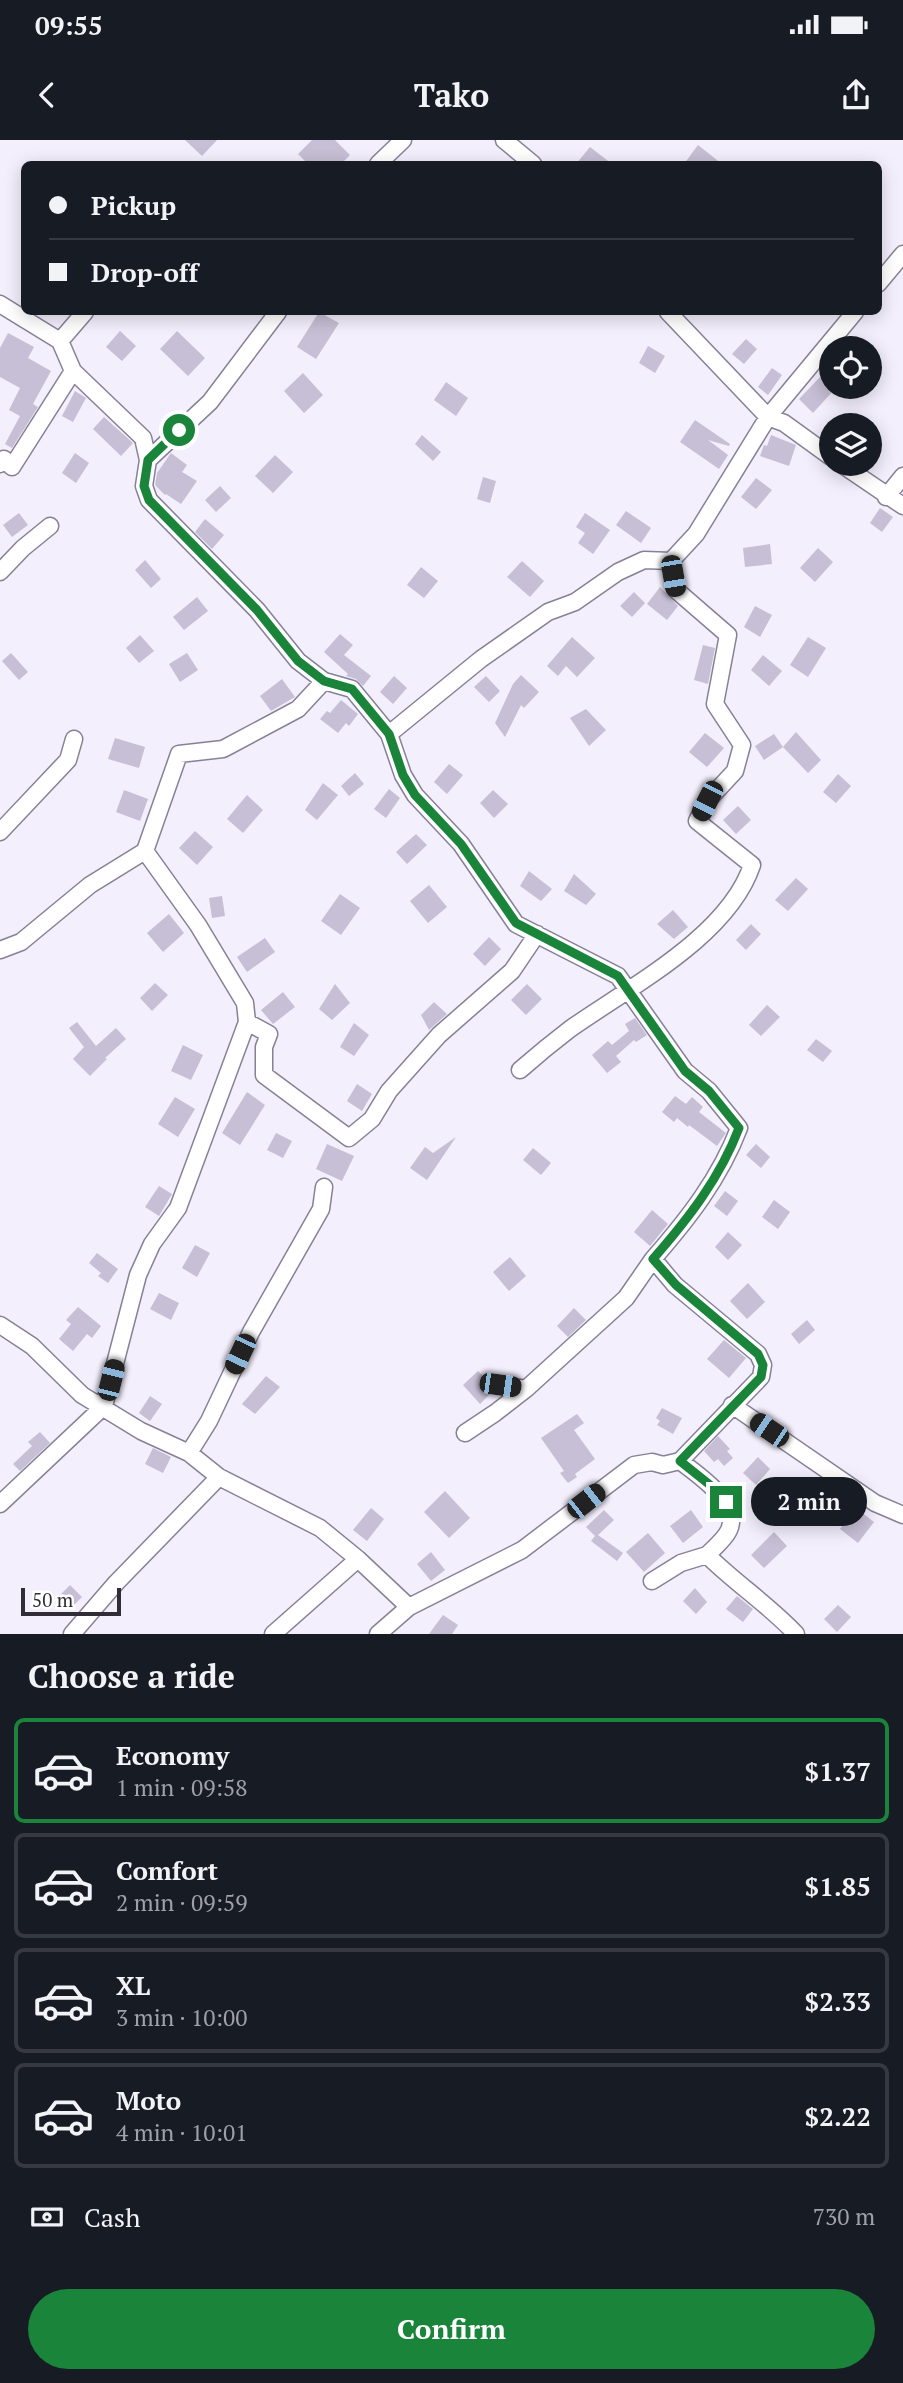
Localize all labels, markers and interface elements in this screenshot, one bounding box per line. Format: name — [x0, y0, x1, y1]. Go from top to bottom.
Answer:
text: 09:55 — [35, 8, 103, 42]
text: Tako — [414, 74, 489, 116]
icon: back — [28, 76, 66, 114]
icon: share — [837, 76, 875, 114]
text: Pickup — [91, 188, 176, 222]
text: Drop-off — [91, 255, 198, 289]
map controls — [819, 336, 882, 476]
button: locate — [819, 336, 882, 399]
button: layers — [819, 413, 882, 476]
route start — [163, 414, 195, 446]
car — [660, 553, 687, 599]
car — [689, 778, 726, 824]
car — [222, 1331, 259, 1377]
car — [96, 1357, 127, 1403]
car — [478, 1372, 523, 1398]
car — [746, 1410, 793, 1450]
callout: 2 min — [750, 1478, 866, 1526]
car — [563, 1480, 610, 1522]
route end — [710, 1486, 742, 1518]
text: 2 min — [778, 1486, 840, 1517]
scale bar — [21, 1585, 121, 1617]
text: 50 m — [32, 1587, 73, 1612]
text: Choose a ride — [28, 1655, 235, 1697]
text: Economy — [116, 1738, 229, 1772]
icon: car — [32, 1739, 95, 1802]
text: $1.37 — [805, 1754, 871, 1788]
text: 1 min · 09:58 — [116, 1772, 248, 1803]
text: Comfort — [116, 1853, 218, 1887]
icon: car — [32, 1854, 95, 1917]
text: $1.85 — [805, 1869, 871, 1903]
text: 2 min · 09:59 — [116, 1887, 248, 1918]
text: XL — [116, 1968, 150, 2002]
icon: car — [32, 1969, 95, 2032]
text: $2.33 — [805, 1984, 871, 2018]
text: 3 min · 10:00 — [116, 2002, 248, 2033]
text: Moto — [116, 2083, 181, 2117]
icon: car — [32, 2084, 95, 2147]
text: $2.22 — [805, 2099, 871, 2133]
text: 4 min · 10:01 — [116, 2117, 248, 2148]
icon: cash — [28, 2198, 66, 2236]
text: Cash — [84, 2200, 140, 2234]
text: 730 m — [813, 2201, 875, 2232]
button: Confirm — [28, 2289, 875, 2369]

